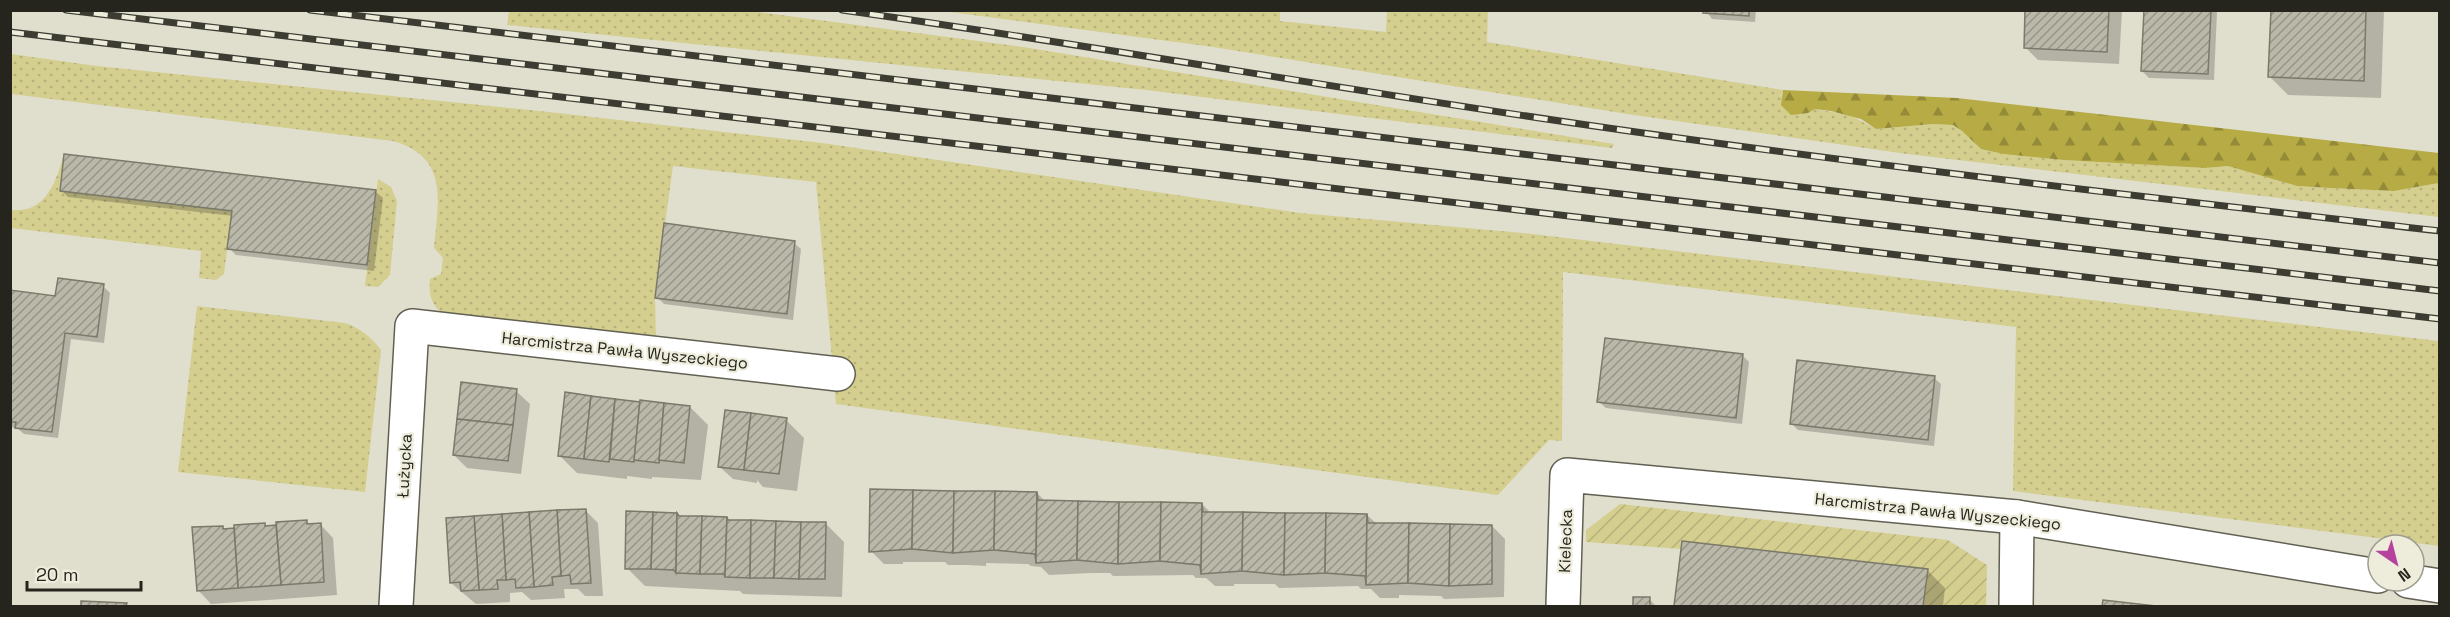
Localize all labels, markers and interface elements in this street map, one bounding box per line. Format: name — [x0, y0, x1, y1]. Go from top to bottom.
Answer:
street label: Harcmistrza Pawła Wyszeckiego — [501, 327, 749, 374]
street label: Łużycka — [392, 433, 417, 499]
street label: Harcmistrza Pawła Wyszeckiego — [1814, 488, 2062, 535]
street label: Kielecka — [1554, 509, 1577, 573]
north arrow — [2366, 533, 2426, 593]
scale bar — [27, 554, 141, 592]
text: 20 m — [36, 563, 79, 586]
text: N — [2394, 563, 2415, 587]

